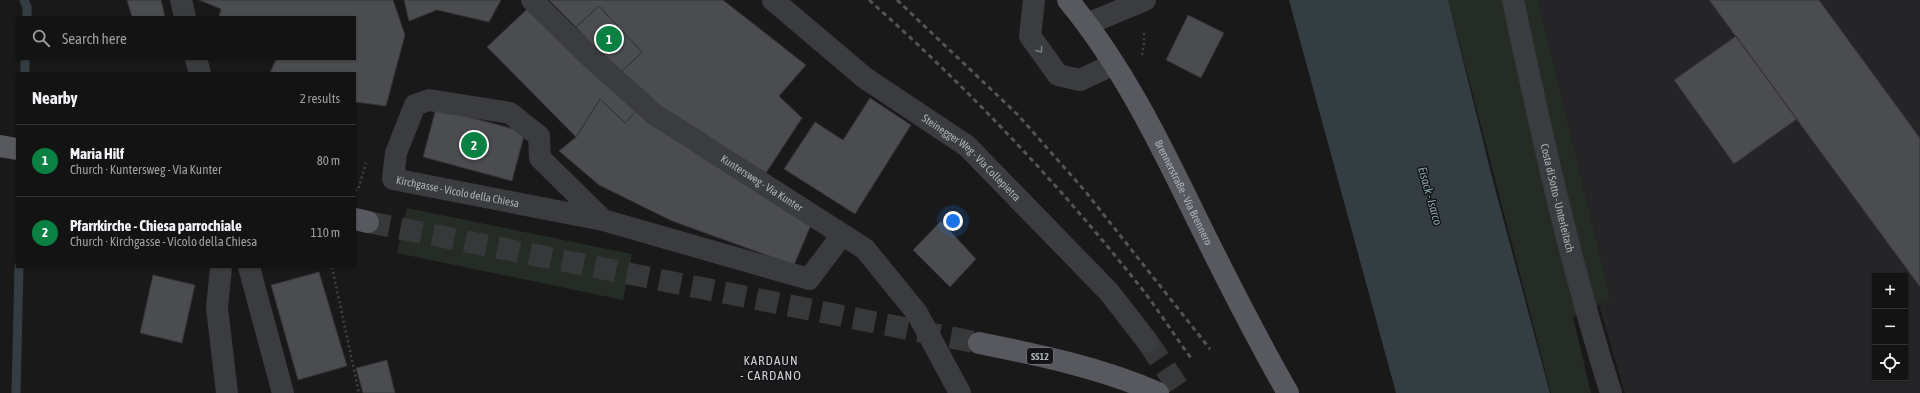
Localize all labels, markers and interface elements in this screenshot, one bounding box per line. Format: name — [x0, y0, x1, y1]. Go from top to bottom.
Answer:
search box — [16, 16, 356, 60]
pin: 1 — [596, 24, 622, 54]
icon: search — [30, 27, 52, 49]
text: Search here — [62, 30, 127, 47]
one-way arrow — [1035, 45, 1042, 52]
text: Nearby — [32, 88, 78, 108]
text: 2 results — [300, 91, 340, 106]
street label: Steinegger Weg - Via Collepietra — [920, 112, 1023, 203]
pin: 2 — [461, 130, 487, 160]
street label: Brennerstraße - Via Brennero — [1153, 138, 1215, 247]
street label: Costa di Sotto - Unterleitach — [1539, 143, 1577, 254]
text: Maria Hilf — [70, 145, 124, 162]
street label: Kuntersweg - Via Kunter — [719, 152, 806, 214]
text: 1 — [42, 153, 48, 168]
text: 80 m — [317, 153, 340, 168]
text: Church · Kuntersweg - Via Kunter — [70, 162, 222, 177]
water label: Eisack - Isarco — [1415, 165, 1445, 227]
street label: Kirchgasse - Vicolo della Chiesa — [395, 174, 520, 209]
your location — [943, 211, 963, 231]
text: Pfarrkirche - Chiesa parrochiale — [70, 217, 242, 234]
text: 2 — [42, 225, 48, 240]
text: 110 m — [311, 225, 340, 240]
text: Church · Kirchgasse - Vicolo della Chiesa — [70, 234, 257, 249]
map controls — [1872, 273, 1908, 381]
button: + — [1872, 273, 1908, 309]
button: − — [1872, 309, 1908, 345]
button: locate — [1872, 345, 1908, 381]
road number: SS12 — [1027, 348, 1053, 364]
district label: KARDAUN - CARDANO — [740, 353, 802, 383]

